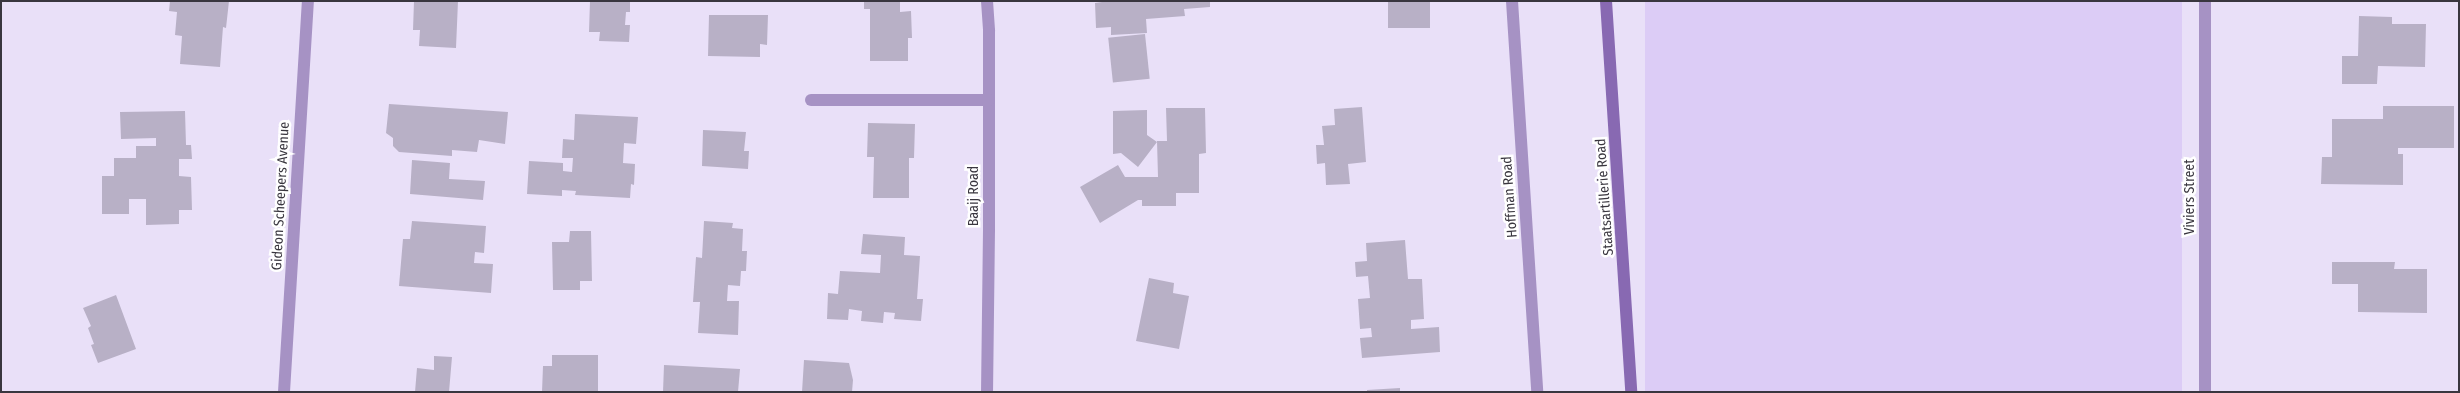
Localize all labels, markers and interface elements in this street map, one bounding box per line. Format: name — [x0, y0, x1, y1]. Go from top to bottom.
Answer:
street label: Gideon Scheepers Avenue — [269, 121, 293, 271]
street label: Staatsartillerie Road — [1593, 138, 1617, 256]
street label: Hoffman Road — [1499, 156, 1521, 238]
street label: Viviers Street — [2182, 159, 2198, 235]
street label: Baaij Road — [966, 166, 982, 226]

